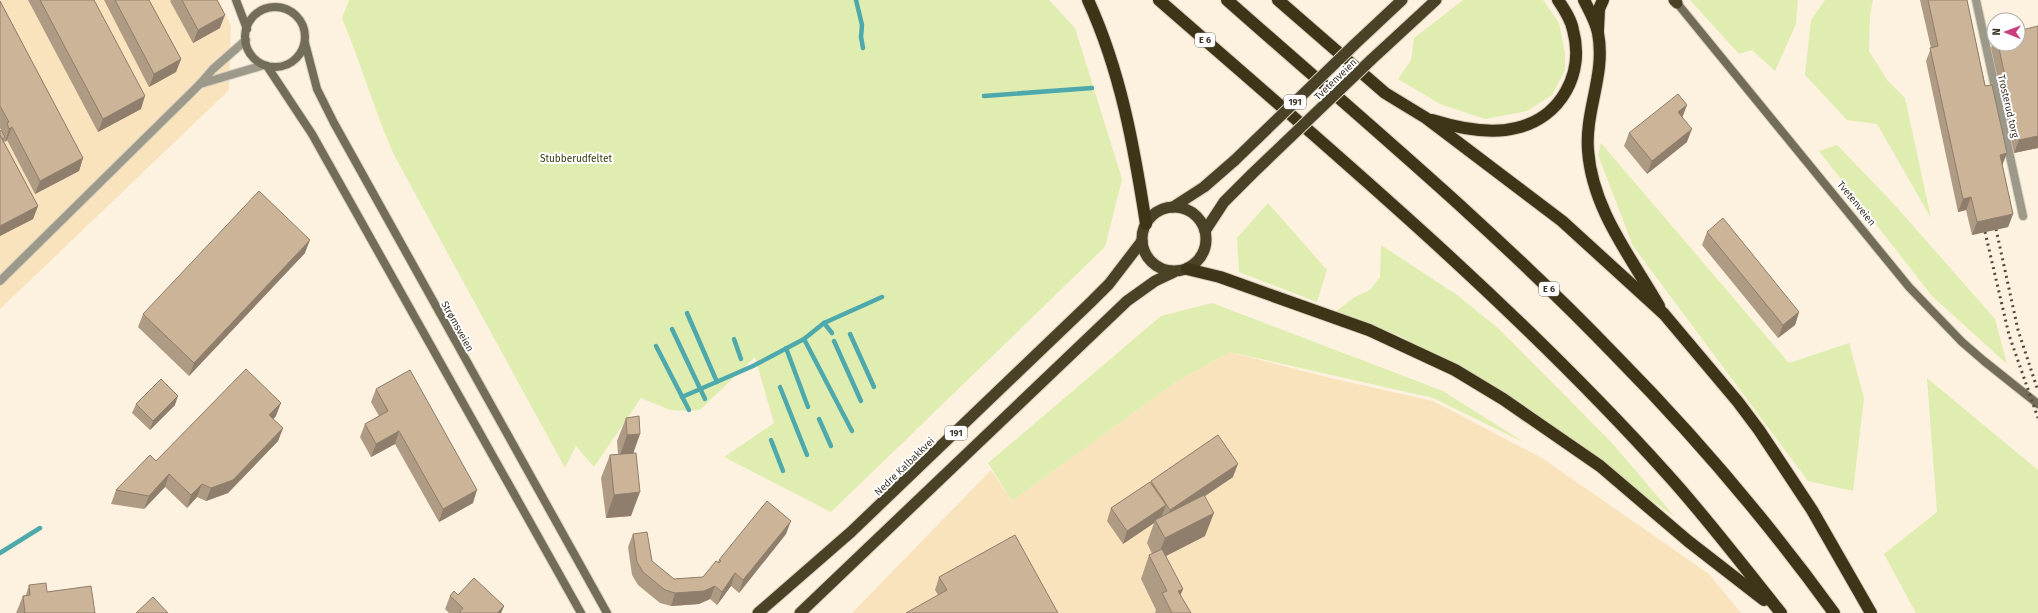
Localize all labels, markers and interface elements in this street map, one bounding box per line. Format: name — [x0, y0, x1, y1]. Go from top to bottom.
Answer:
north arrow — [1986, 12, 2026, 52]
text: N — [1990, 28, 2003, 36]
road number: E 6 — [1195, 33, 1215, 47]
street label: Tvetenveien — [1312, 57, 1359, 103]
street label: Trosterud torg — [1995, 74, 2021, 140]
road number: 191 — [1284, 95, 1306, 109]
park label: Stubberudfeltet — [540, 153, 612, 165]
street label: Tvetenveien — [1834, 179, 1878, 228]
road number: E 6 — [1539, 282, 1559, 296]
street label: Strømsveien — [438, 299, 476, 354]
road number: 191 — [945, 426, 967, 440]
street label: Nedre Kalbakkvei — [872, 435, 937, 498]

